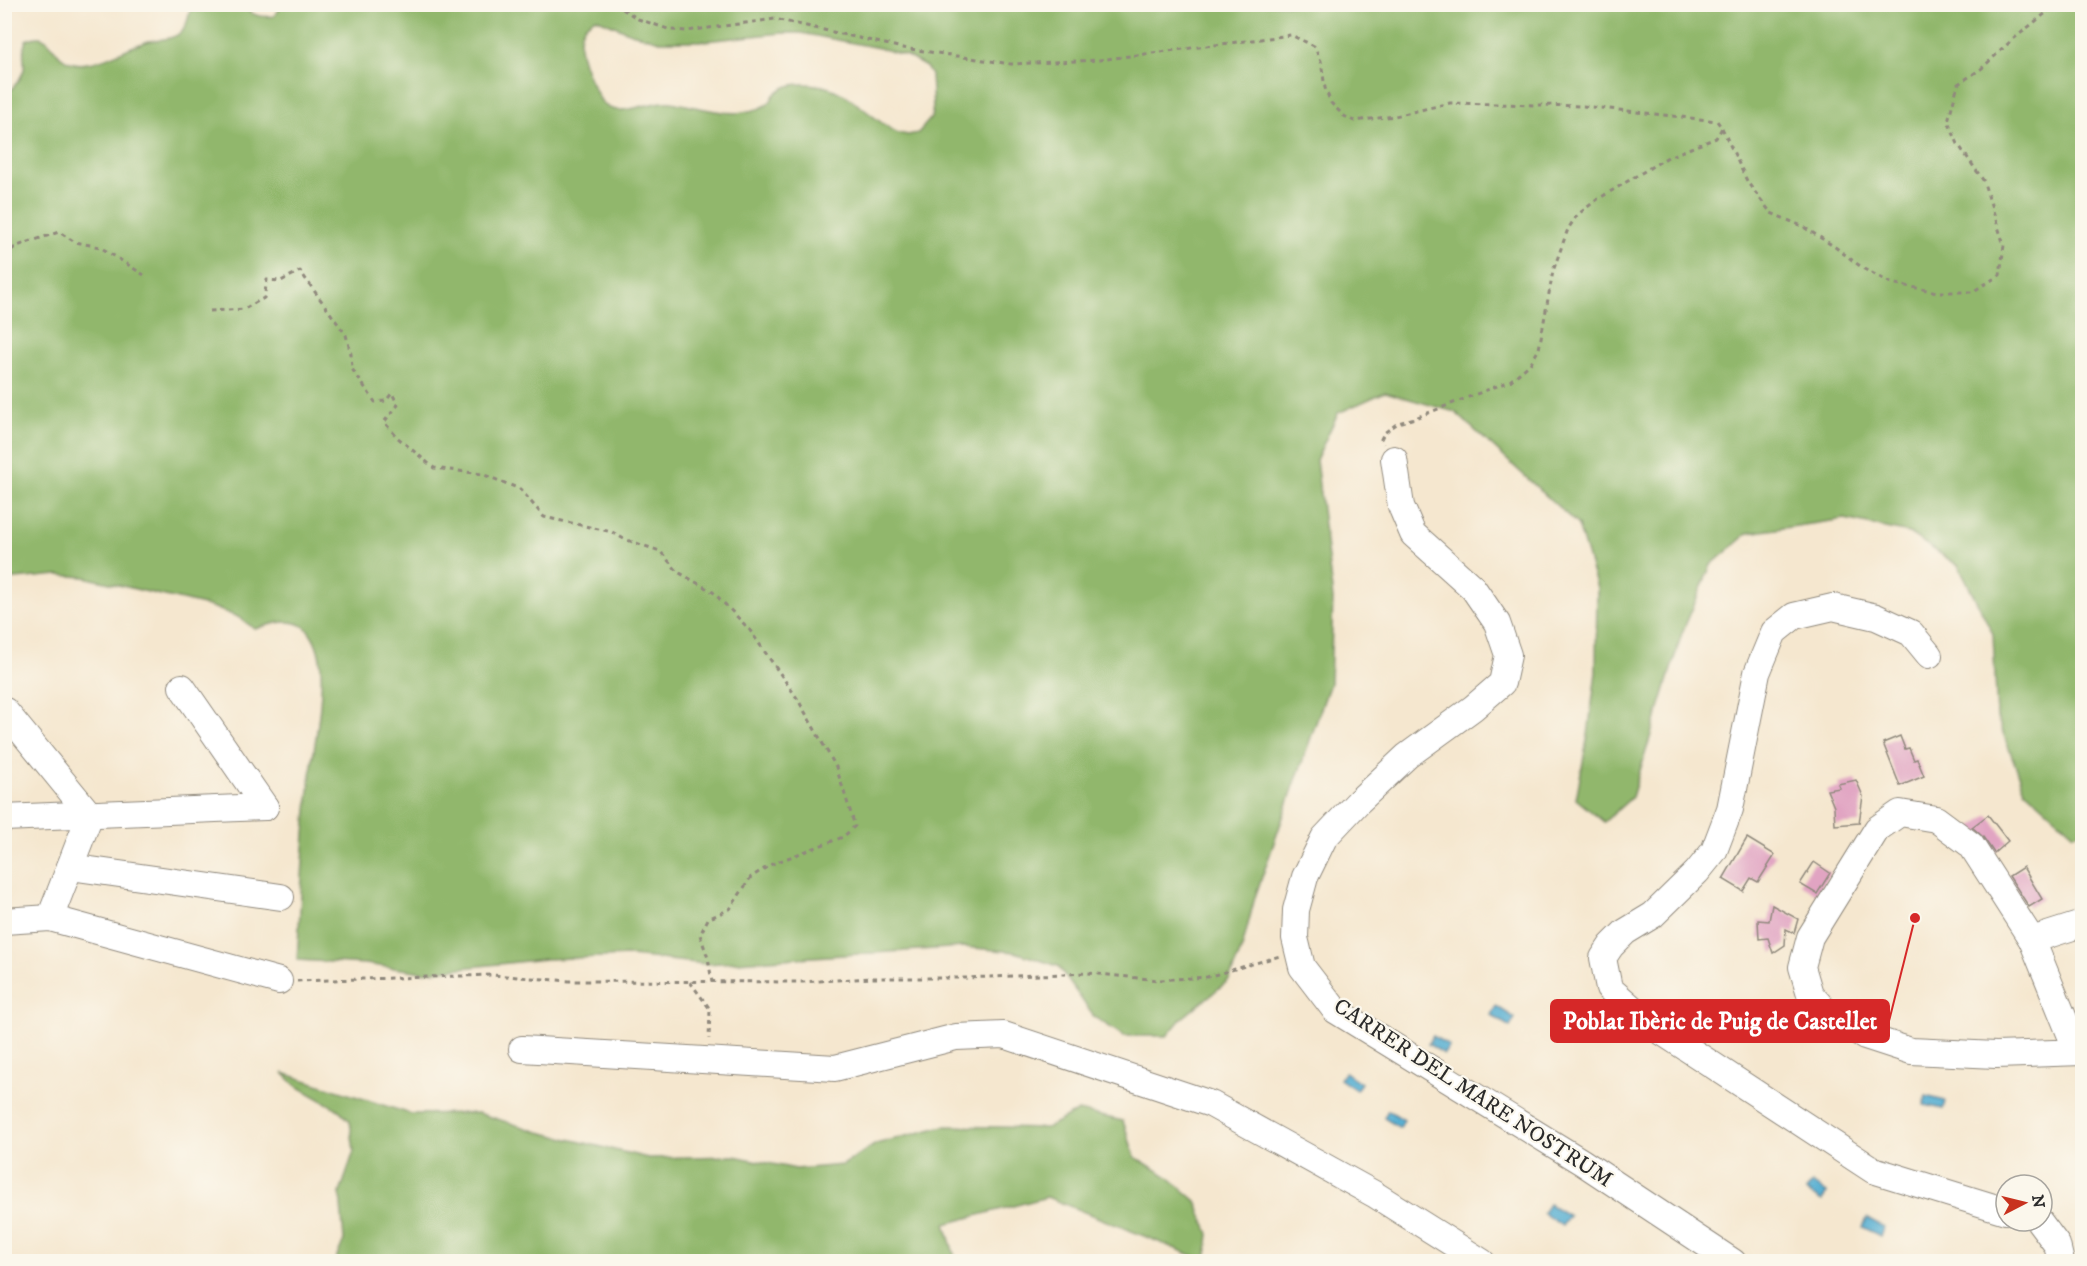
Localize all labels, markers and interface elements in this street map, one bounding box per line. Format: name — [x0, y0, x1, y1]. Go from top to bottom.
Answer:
street label: CARRER DEL MARE NOSTRUM — [1328, 993, 1618, 1193]
callout: Poblat Ibèric de Puig de Castellet — [1551, 1000, 1889, 1042]
text: Poblat Ibèric de Puig de Castellet — [1563, 1007, 1878, 1037]
north arrow — [1994, 1173, 2054, 1233]
text: N — [2027, 1194, 2049, 1209]

